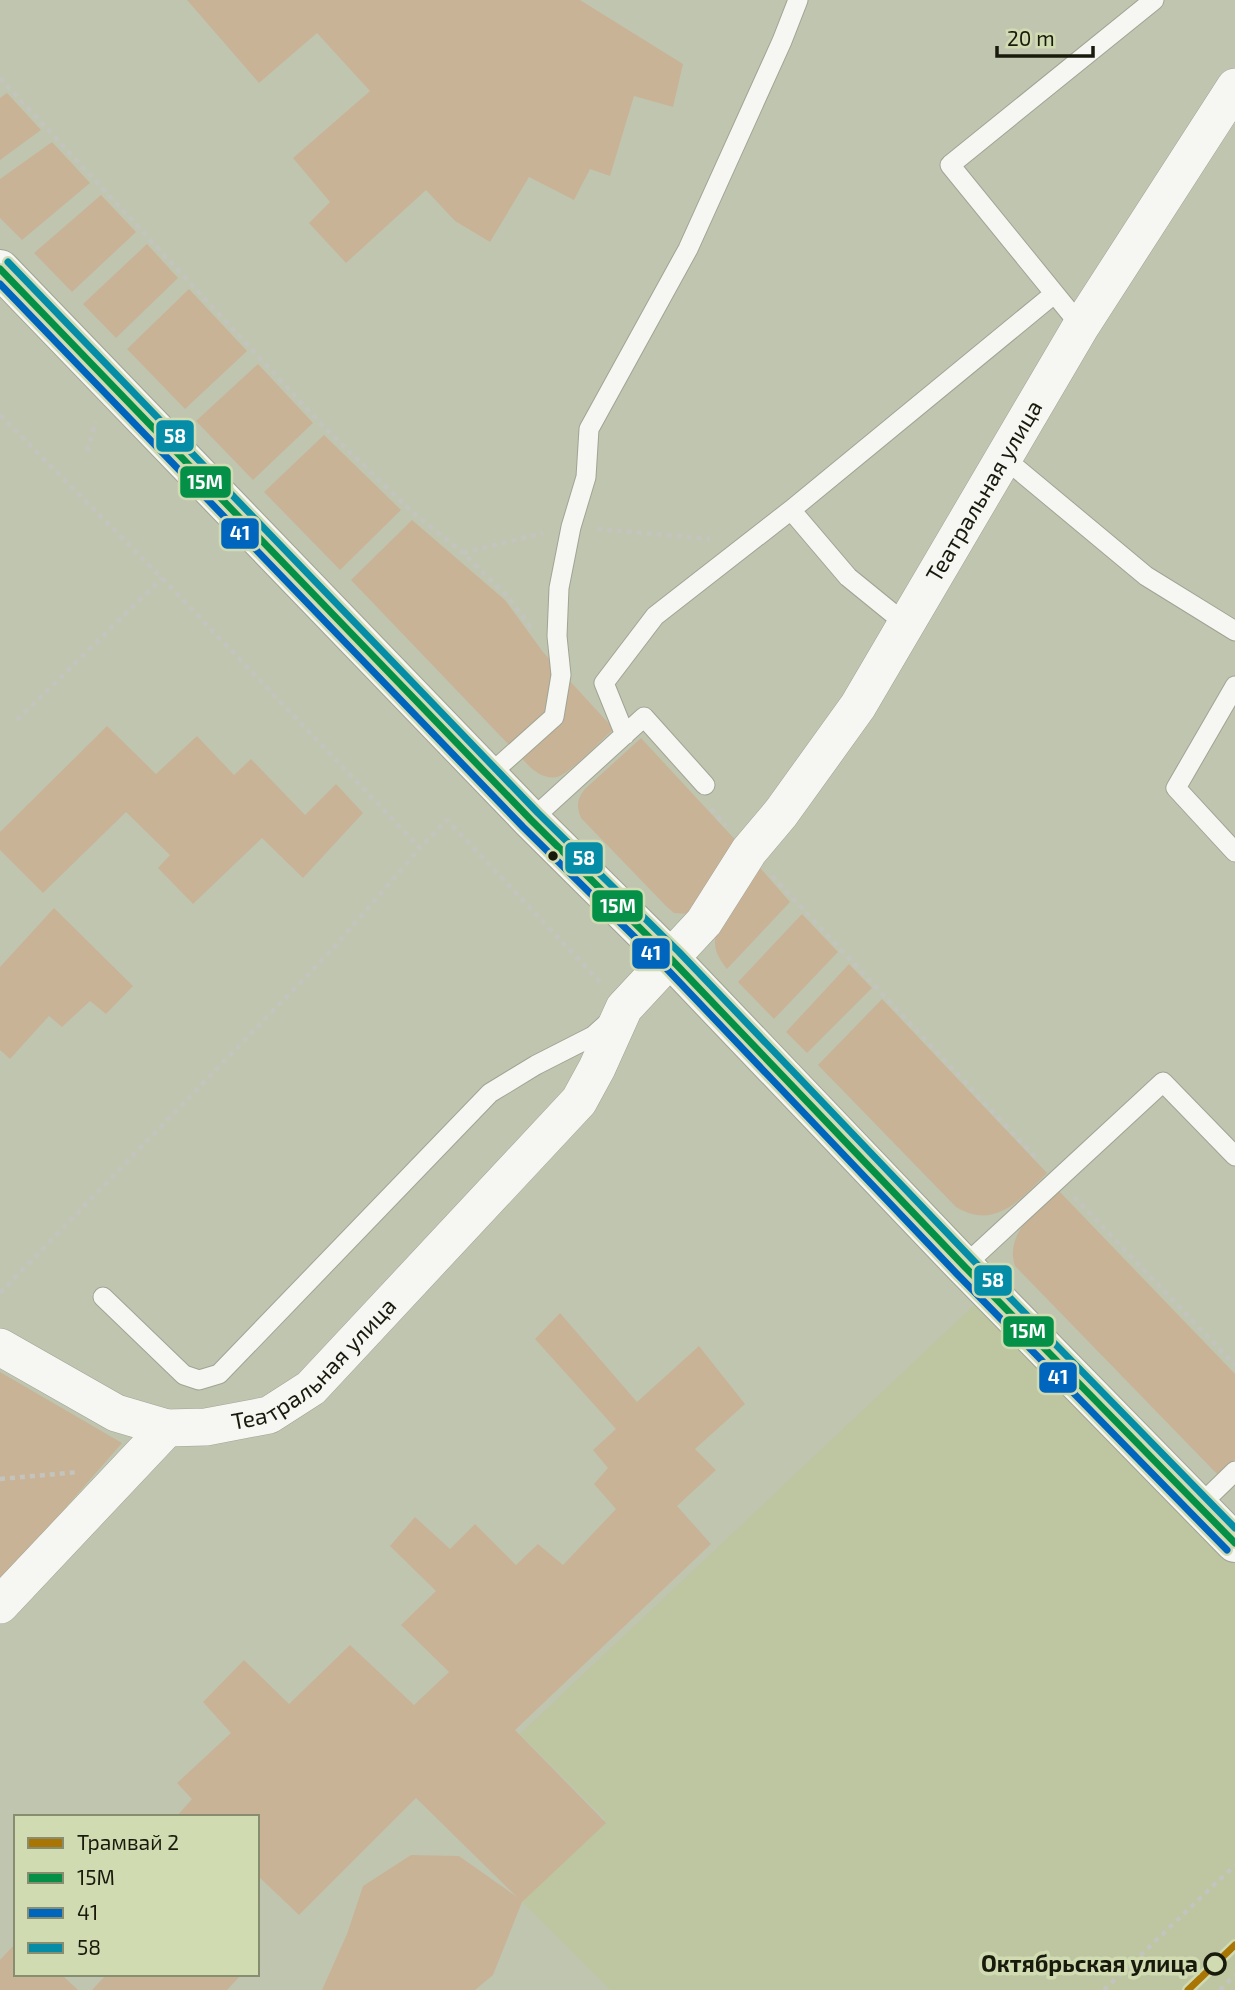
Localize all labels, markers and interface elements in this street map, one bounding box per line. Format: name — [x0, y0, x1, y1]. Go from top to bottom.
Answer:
scale bar — [997, 14, 1093, 58]
text: 20 m — [1007, 25, 1055, 50]
street label: Театральная улица — [919, 395, 1047, 586]
line badge: 58 — [155, 419, 195, 453]
text: 58 — [164, 424, 186, 447]
line badge: 15М — [179, 465, 232, 499]
text: 15М — [187, 470, 223, 493]
line badge: 41 — [220, 517, 260, 550]
text: 41 — [230, 521, 250, 544]
line badge: 58 — [564, 841, 604, 875]
text: 58 — [573, 846, 595, 869]
unlabelled marker — [546, 849, 560, 863]
line badge: 15М — [591, 889, 644, 923]
text: 15М — [600, 894, 636, 917]
line badge: 41 — [631, 937, 671, 970]
text: 41 — [641, 941, 661, 964]
line badge: 58 — [973, 1264, 1013, 1297]
text: 58 — [982, 1268, 1004, 1291]
street label: Театральная улица — [229, 1291, 401, 1435]
line badge: 15М — [1002, 1315, 1055, 1348]
text: 15М — [1010, 1319, 1046, 1342]
line badge: 41 — [1038, 1361, 1078, 1394]
text: 41 — [1048, 1365, 1068, 1388]
legend — [14, 1815, 259, 1976]
text: Трамвай 2 — [77, 1829, 179, 1854]
text: 15М — [77, 1864, 115, 1889]
text: 41 — [77, 1899, 98, 1924]
text: 58 — [77, 1934, 101, 1959]
place label: Октябрьская улица — [981, 1949, 1198, 1977]
marker: Октябрьская улица — [1204, 1953, 1226, 1975]

